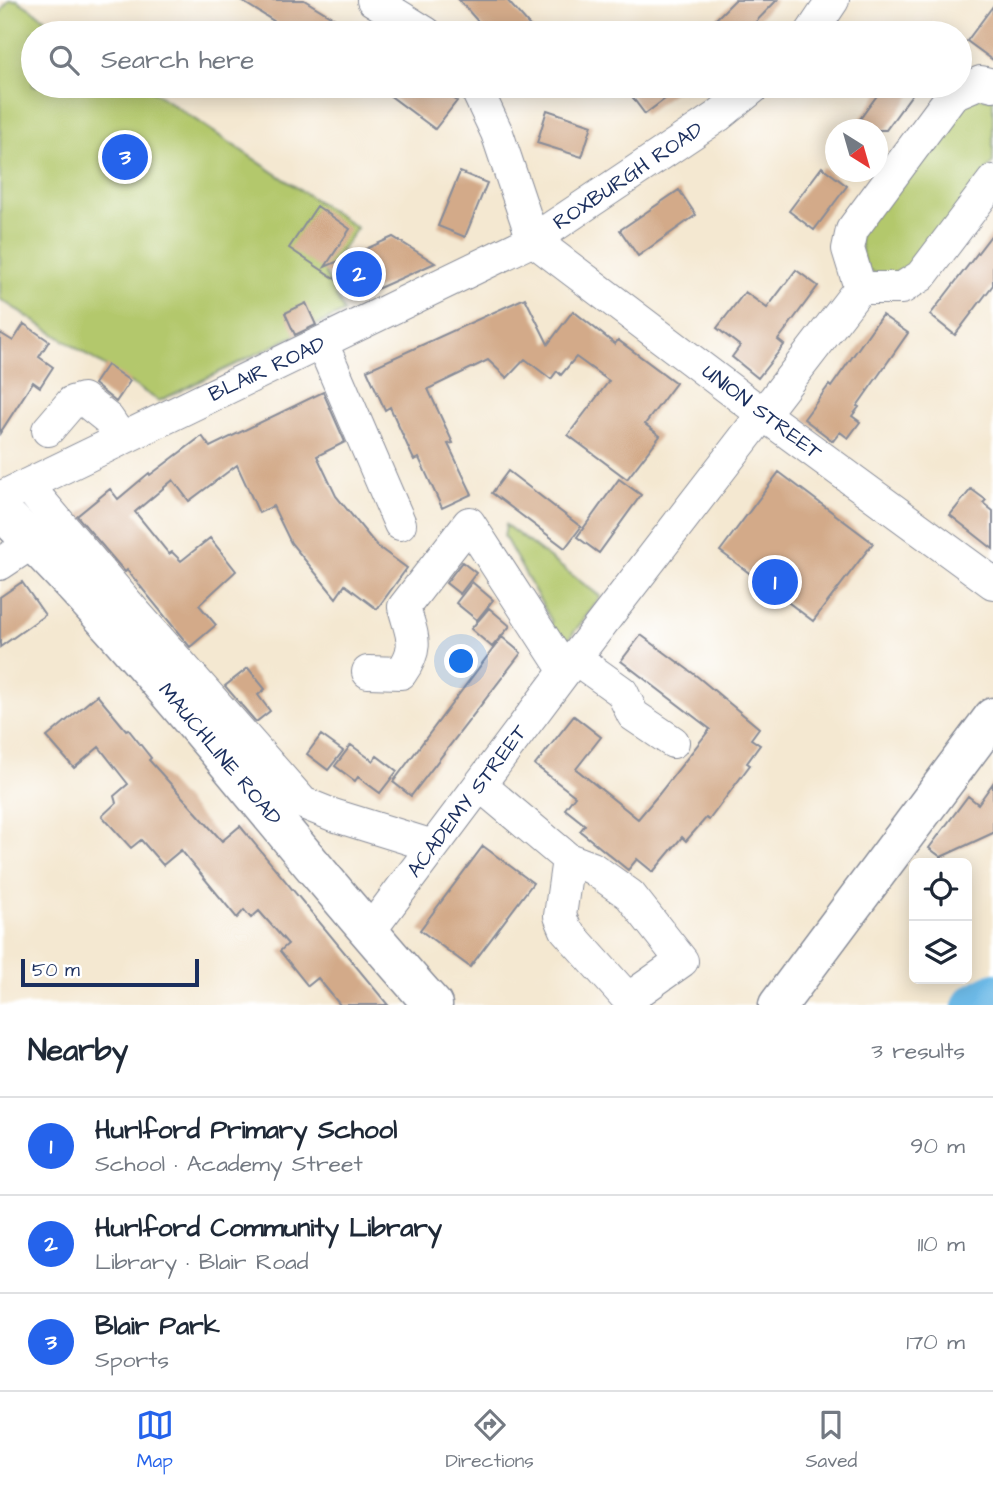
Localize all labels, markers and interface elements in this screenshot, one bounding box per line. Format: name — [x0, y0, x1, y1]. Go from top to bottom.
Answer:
search box — [21, 21, 972, 98]
icon: search — [45, 41, 83, 79]
text: Search here — [101, 42, 254, 78]
street label: ROXBURGH ROAD — [547, 115, 709, 237]
north arrow — [825, 119, 888, 182]
pin: 3 — [102, 131, 148, 183]
pin: 2 — [336, 248, 382, 300]
street label: BLAIR ROAD — [204, 329, 330, 409]
street label: UNION STREET — [696, 357, 829, 467]
pin: 1 — [752, 556, 798, 608]
your location — [444, 644, 478, 678]
street label: MAUCHLINE ROAD — [152, 676, 289, 832]
street label: ACADEMY STREET — [400, 718, 535, 883]
map controls — [909, 858, 972, 984]
button: locate — [909, 858, 972, 921]
button: layers — [909, 921, 972, 984]
scale bar — [21, 956, 200, 988]
text: 50 m — [32, 957, 80, 984]
text: Nearby — [28, 1030, 128, 1072]
text: 3 results — [871, 1035, 965, 1067]
text: Hurlford Primary School — [95, 1112, 397, 1148]
text: 1 — [50, 1130, 52, 1162]
text: 90 m — [910, 1130, 965, 1162]
text: School · Academy Street — [95, 1148, 363, 1180]
text: Hurlford Community Library — [95, 1210, 442, 1246]
text: 2 — [44, 1228, 58, 1260]
text: 110 m — [917, 1228, 965, 1260]
text: Library · Blair Road — [95, 1246, 309, 1278]
text: Blair Park — [95, 1308, 220, 1344]
text: 3 — [45, 1326, 57, 1358]
text: 170 m — [906, 1326, 965, 1358]
text: Sports — [95, 1344, 169, 1376]
tab: Map — [136, 1406, 174, 1475]
tab: Directions — [445, 1406, 534, 1475]
tab: Saved — [805, 1406, 857, 1475]

